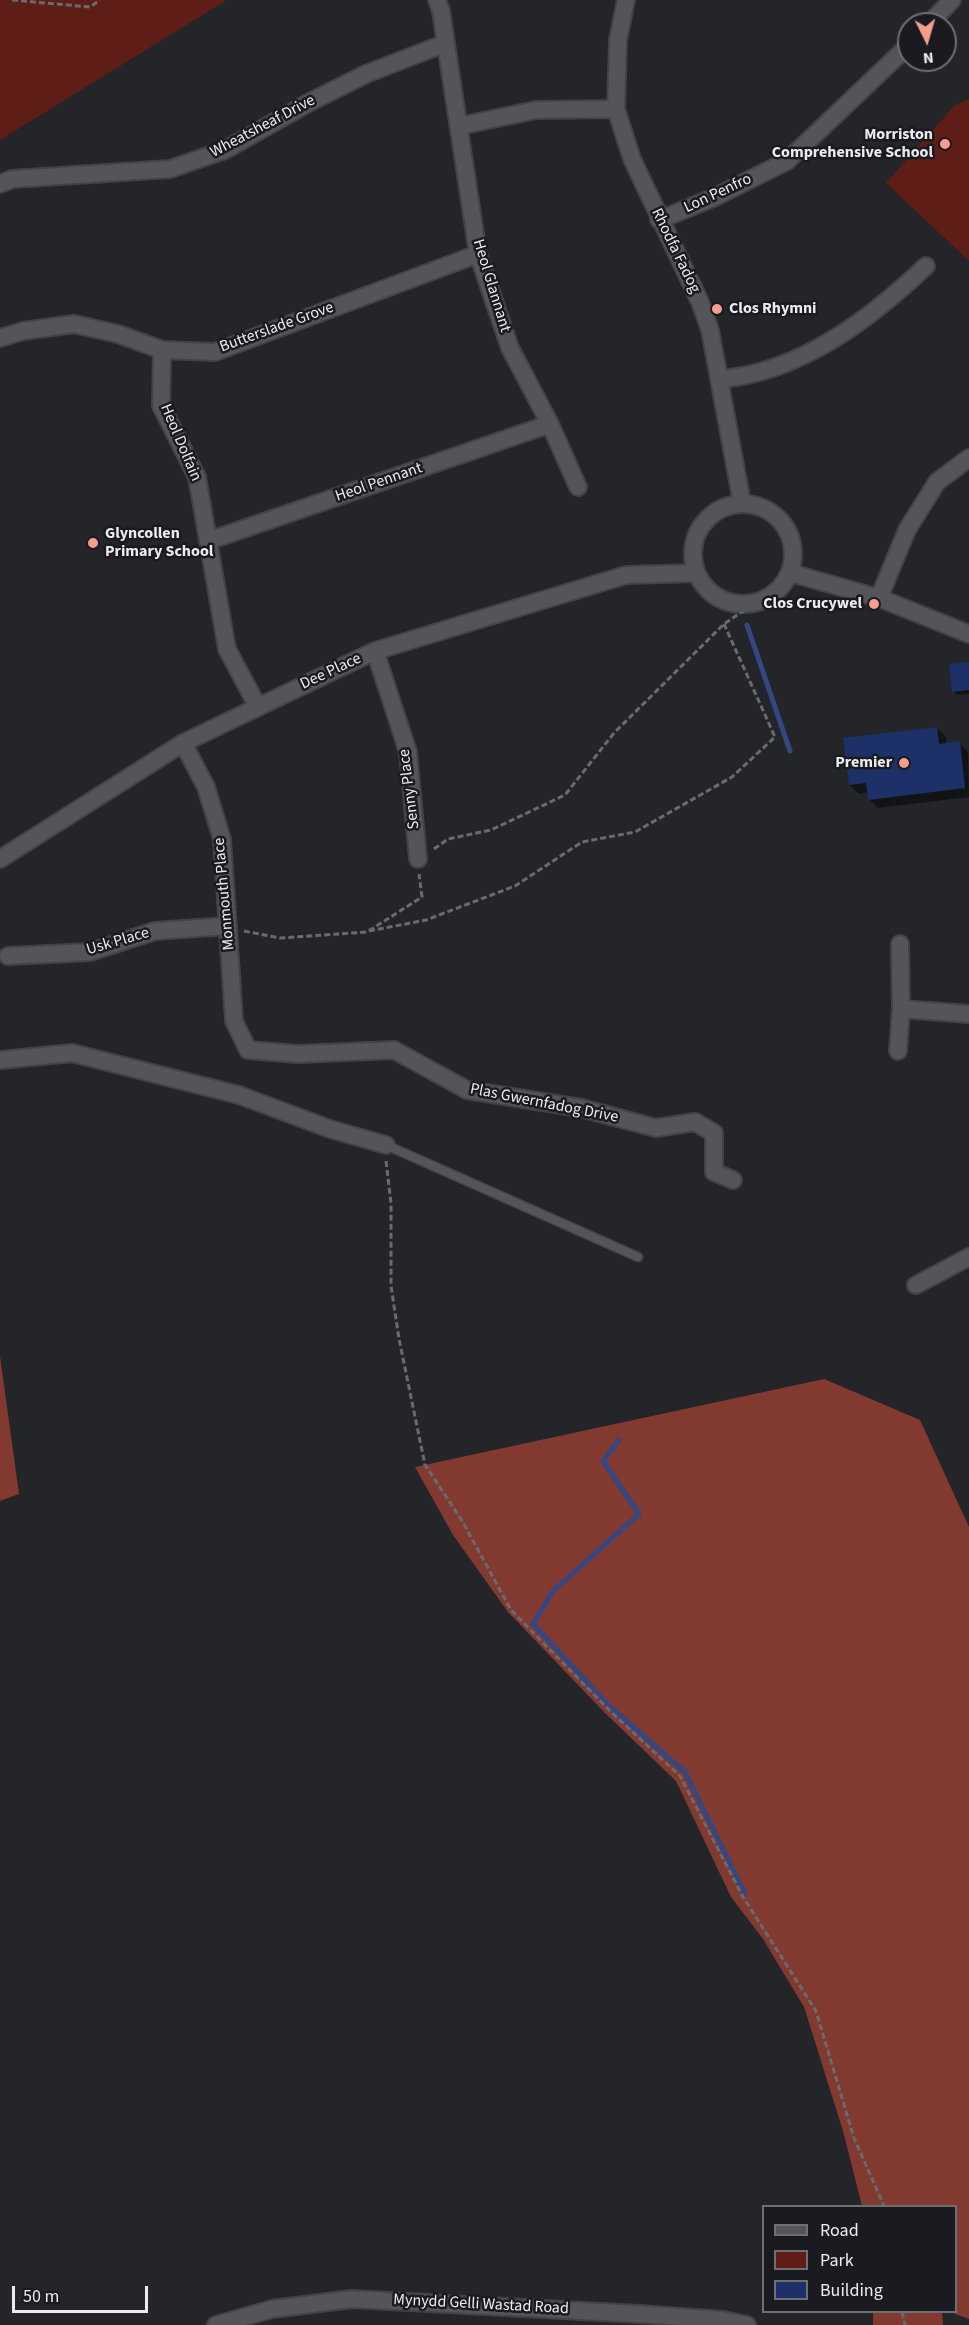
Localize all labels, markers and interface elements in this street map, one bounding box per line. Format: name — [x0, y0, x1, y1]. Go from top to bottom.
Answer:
north arrow — [897, 12, 957, 72]
text: N — [922, 47, 935, 69]
street label: Wheatsheaf Drive — [207, 91, 319, 163]
place label: Morriston Comprehensive School — [772, 125, 933, 163]
marker: Morriston Comprehensive School — [938, 137, 952, 151]
street label: Lon Penfro — [681, 170, 755, 218]
street label: Rhodfa Fadog — [646, 205, 704, 297]
street label: Heol Glannant — [468, 237, 514, 335]
street label: Butterslade Grove — [217, 298, 337, 358]
place label: Clos Rhymni — [729, 299, 817, 319]
marker: Clos Rhymni — [710, 302, 724, 316]
street label: Heol Dolfain — [155, 402, 205, 484]
street label: Heol Pennant — [333, 459, 425, 507]
place label: Glyncollen Primary School — [105, 524, 213, 562]
marker: Glyncollen Primary School — [86, 536, 100, 550]
place label: Clos Crucywel — [763, 594, 862, 614]
marker: Clos Crucywel — [867, 597, 881, 611]
street label: Dee Place — [297, 650, 365, 694]
street label: Senny Place — [396, 748, 424, 830]
place label: Premier — [835, 753, 892, 773]
marker: Premier — [897, 756, 911, 770]
street label: Monmouth Place — [211, 837, 239, 951]
street label: Usk Place — [85, 924, 151, 960]
street label: Plas Gwernfadog Drive — [468, 1080, 620, 1128]
legend — [762, 2205, 957, 2313]
text: Road — [820, 2218, 859, 2243]
text: Park — [820, 2248, 854, 2273]
scale bar — [15, 2274, 152, 2312]
text: Building — [820, 2278, 883, 2303]
text: 50 m — [23, 2284, 59, 2309]
street label: Mynydd Gelli Wastad Road — [393, 2291, 569, 2319]

